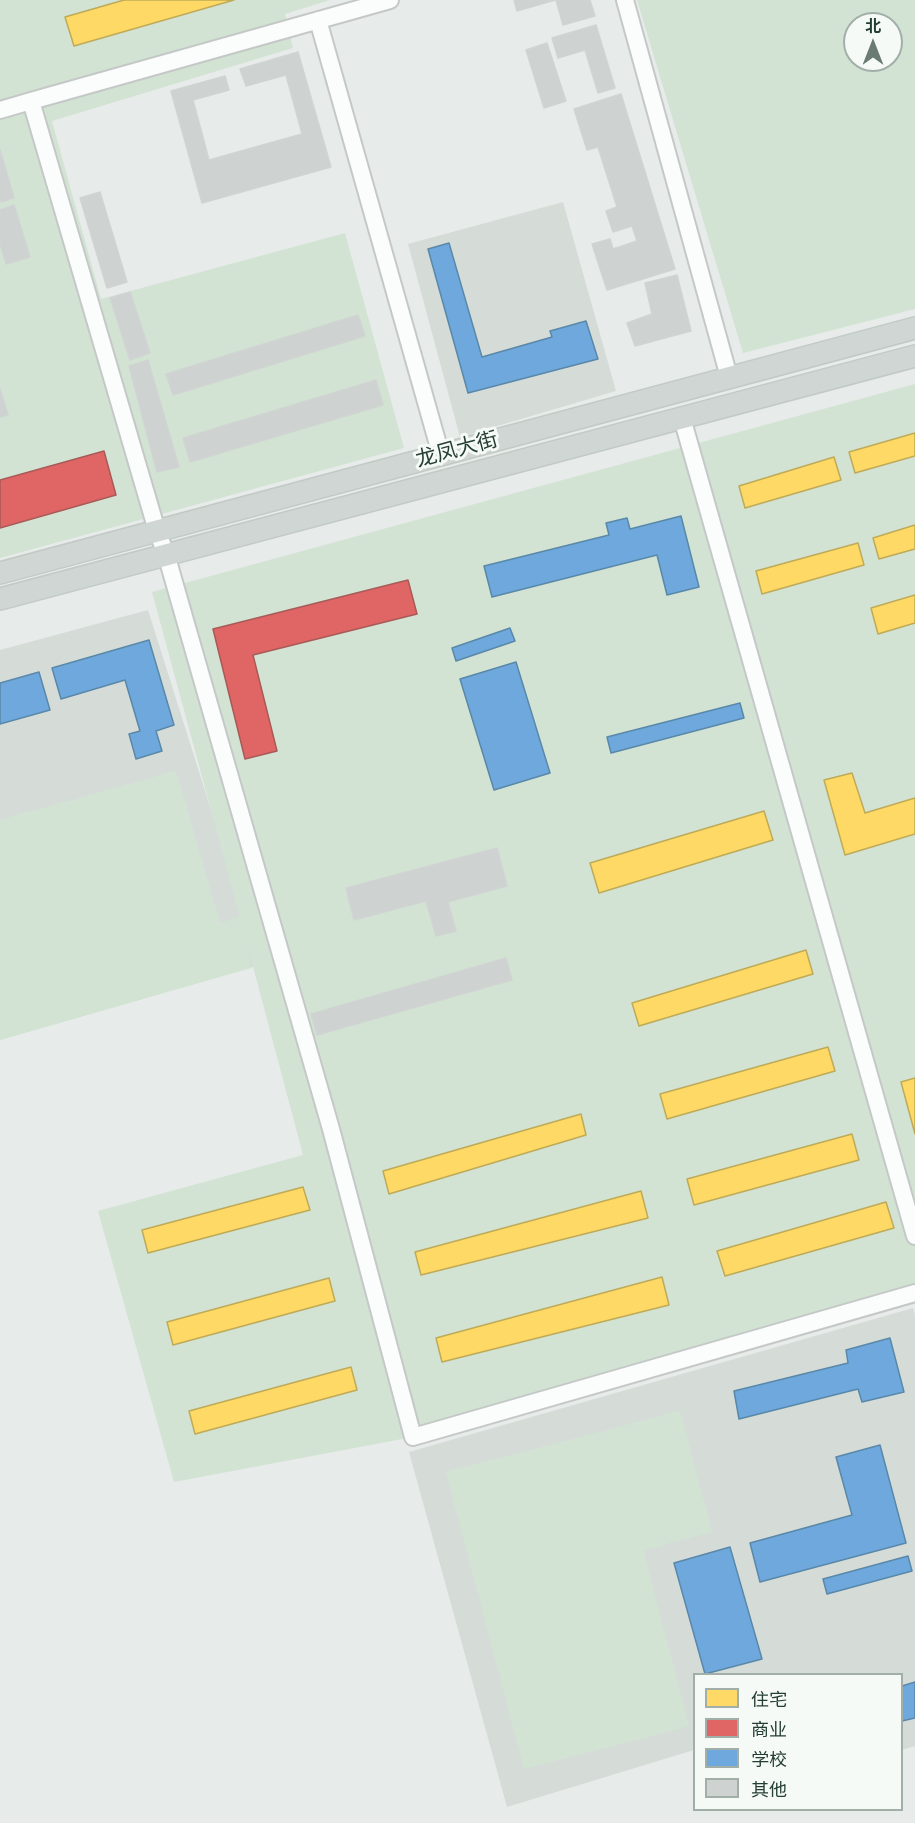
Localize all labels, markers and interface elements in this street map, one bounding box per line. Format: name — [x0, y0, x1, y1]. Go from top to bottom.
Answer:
north arrow — [843, 12, 903, 72]
text: 北 — [865, 16, 881, 36]
street label: 龙凤大街 — [413, 427, 501, 473]
legend — [693, 1673, 903, 1811]
text: 住宅 — [751, 1688, 787, 1711]
text: 商业 — [751, 1718, 787, 1741]
text: 学校 — [751, 1748, 787, 1771]
text: 其他 — [751, 1778, 787, 1801]

